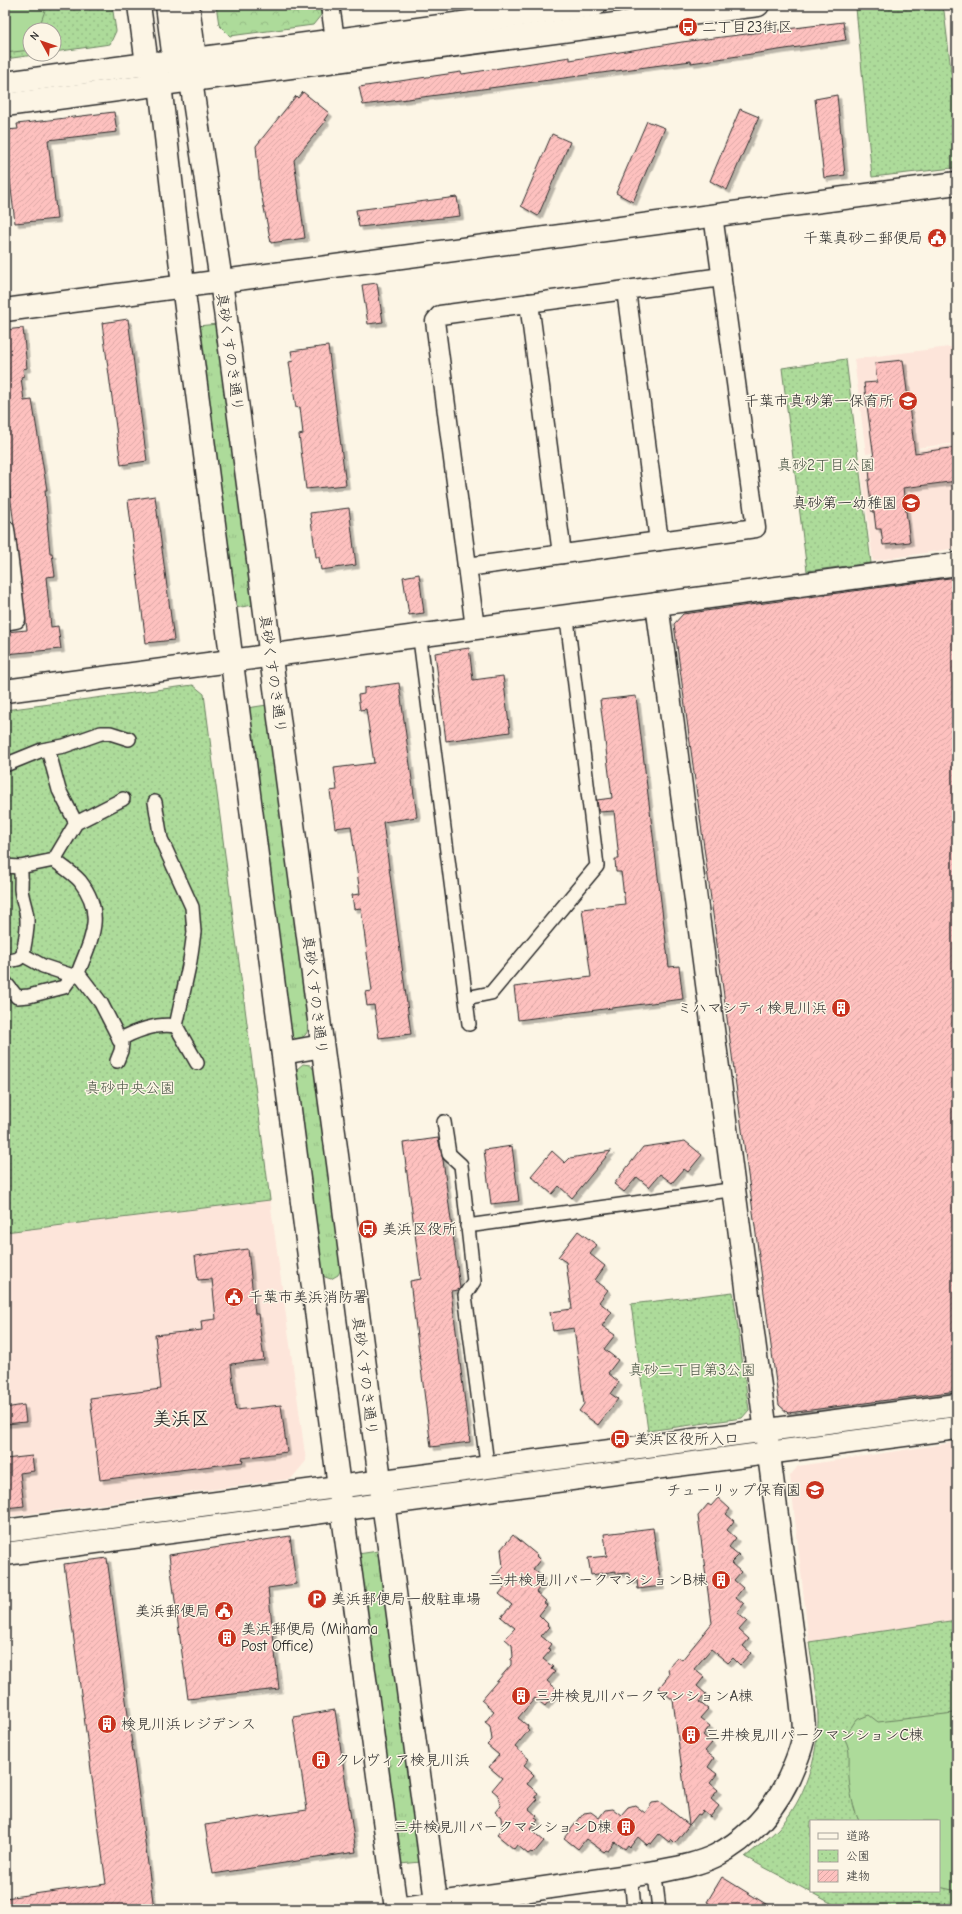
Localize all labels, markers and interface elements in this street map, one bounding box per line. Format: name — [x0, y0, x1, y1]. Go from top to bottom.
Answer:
bus stop icon: 二丁目23街区 — [677, 16, 699, 38]
place label: 二丁目23街区 — [702, 18, 792, 36]
north arrow — [22, 22, 62, 62]
text: N — [27, 29, 42, 43]
public building icon: 千葉真砂二郵便局 — [926, 227, 948, 249]
place label: 千葉真砂二郵便局 — [803, 229, 923, 247]
street label: 真砂くすのき通り — [213, 291, 247, 413]
school or university icon: 千葉市真砂第一保育所 — [897, 390, 919, 412]
place label: 千葉市真砂第一保育所 — [744, 392, 894, 410]
park label: 真砂2丁目公園 — [777, 456, 875, 474]
school or university icon: 真砂第一幼稚園 — [900, 492, 922, 514]
place label: 真砂第一幼稚園 — [792, 494, 897, 512]
street label: 真砂くすのき通り — [256, 613, 290, 735]
street label: 真砂くすのき通り — [299, 934, 331, 1056]
building icon: ミハマシティ検見川浜 — [830, 997, 852, 1019]
place label: ミハマシティ検見川浜 — [677, 999, 827, 1017]
park label: 真砂中央公園 — [85, 1079, 175, 1097]
bus stop icon: 美浜区役所 — [357, 1218, 379, 1240]
place label: 美浜区役所 — [382, 1220, 457, 1238]
public building icon: 千葉市美浜消防署 — [223, 1286, 245, 1308]
place label: 千葉市美浜消防署 — [248, 1288, 368, 1306]
street label: 真砂くすのき通り — [349, 1315, 381, 1437]
park label: 真砂二丁目第3公園 — [628, 1361, 756, 1379]
district label: 美浜区 — [152, 1408, 210, 1430]
bus stop icon: 美浜区役所入口 — [609, 1428, 631, 1450]
place label: 美浜区役所入口 — [634, 1430, 739, 1448]
school or university icon: チューリップ保育園 — [804, 1479, 826, 1501]
place label: チューリップ保育園 — [666, 1481, 801, 1499]
building icon: 三井検見川パークマンションB棟 — [710, 1569, 732, 1591]
place label: 三井検見川パークマンションB棟 — [488, 1571, 707, 1589]
parking icon: 美浜郵便局一般駐車場 — [306, 1588, 328, 1610]
place label: 美浜郵便局一般駐車場 — [331, 1590, 481, 1608]
public building icon: 美浜郵便局 — [213, 1600, 235, 1622]
place label: 美浜郵便局 — [135, 1602, 210, 1620]
place label: 美浜郵便局 (Mihama Post Office) — [241, 1620, 378, 1655]
building icon: 美浜郵便局 (Mihama Post Office) — [216, 1627, 238, 1649]
building icon: 三井検見川パークマンションA棟 — [510, 1685, 532, 1707]
place label: 三井検見川パークマンションA棟 — [535, 1687, 753, 1705]
building icon: 検見川浜レジデンス — [96, 1713, 118, 1735]
place label: 検見川浜レジデンス — [121, 1715, 256, 1733]
building icon: 三井検見川パークマンションC棟 — [680, 1724, 702, 1746]
place label: 三井検見川パークマンションC棟 — [705, 1726, 924, 1744]
building icon: クレヴィア検見川浜 — [310, 1749, 332, 1771]
place label: クレヴィア検見川浜 — [335, 1751, 470, 1769]
building icon: 三井検見川パークマンションD棟 — [615, 1816, 637, 1838]
place label: 三井検見川パークマンションD棟 — [393, 1818, 612, 1836]
legend — [810, 1820, 940, 1892]
text: 道路 — [846, 1829, 870, 1843]
text: 公園 — [846, 1849, 870, 1863]
text: 建物 — [846, 1869, 870, 1883]

